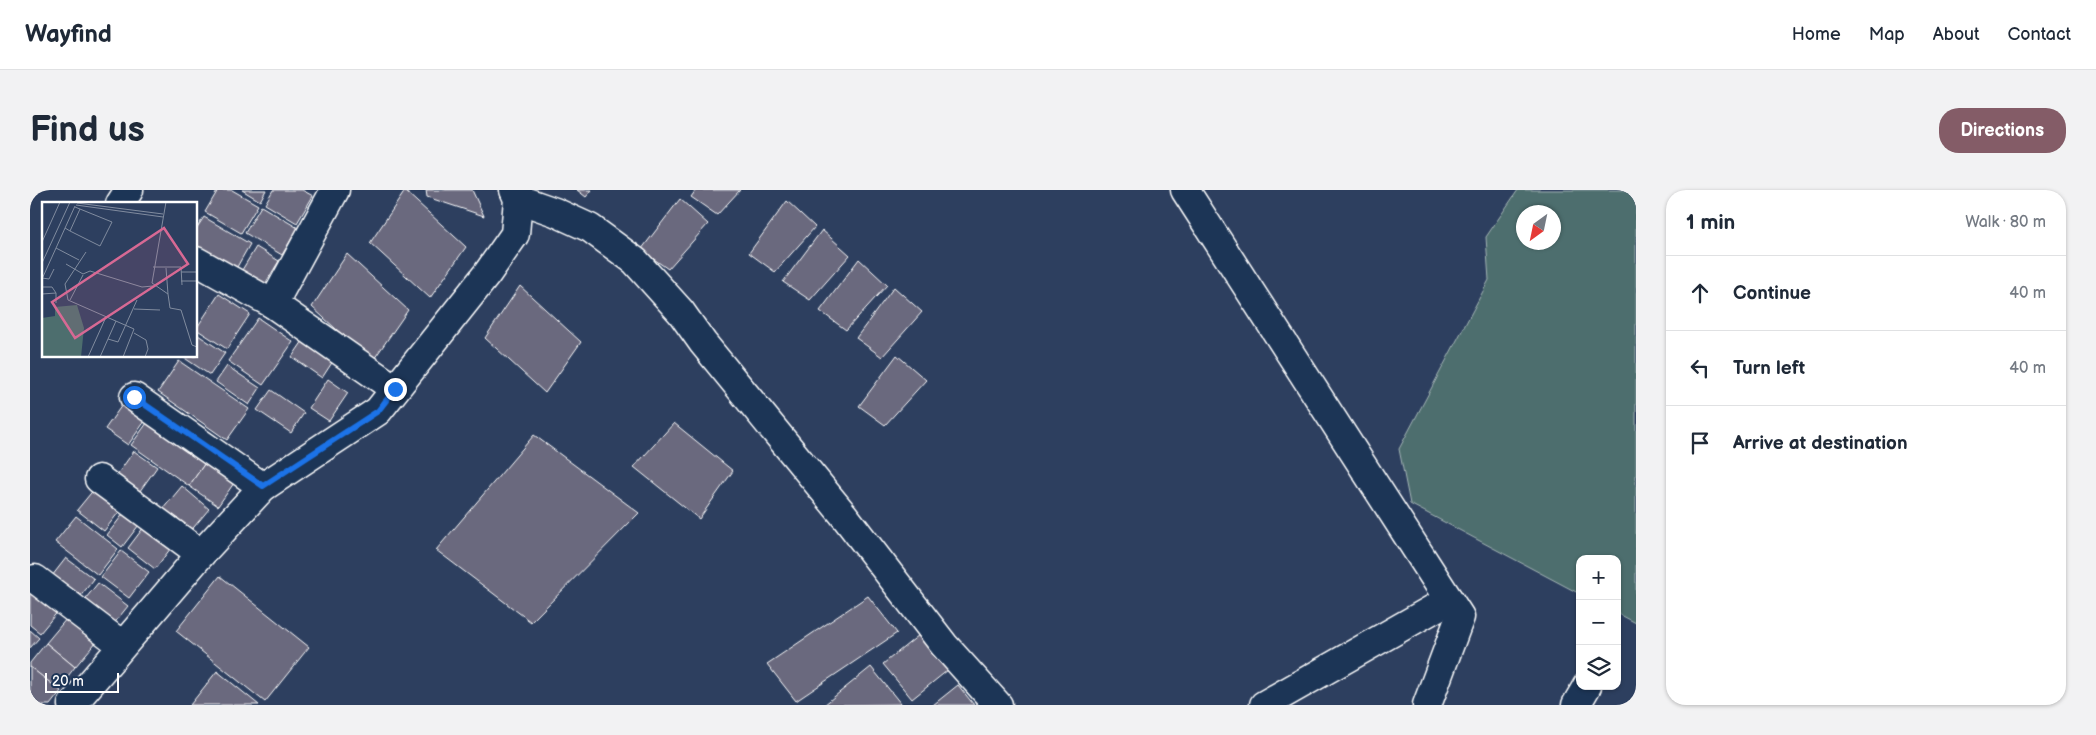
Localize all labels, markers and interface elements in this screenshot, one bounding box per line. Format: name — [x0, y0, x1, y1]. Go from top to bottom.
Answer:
text: Wayfind — [25, 20, 112, 49]
text: Home — [1792, 24, 1841, 45]
text: Map — [1869, 24, 1905, 45]
text: About — [1933, 24, 1980, 45]
text: Contact — [2008, 24, 2071, 45]
button: Directions — [1939, 108, 2066, 153]
text: Find us — [30, 109, 145, 152]
inset map — [42, 202, 198, 358]
north arrow — [1516, 205, 1561, 250]
text: 1 min — [1686, 210, 1735, 235]
text: Walk · 80 m — [1965, 213, 2046, 232]
icon: ahead — [1686, 279, 1714, 307]
text: Continue — [1733, 282, 1811, 305]
text: 40 m — [2009, 284, 2046, 303]
icon: left — [1686, 354, 1714, 382]
text: Turn left — [1733, 357, 1805, 380]
text: 40 m — [2009, 359, 2046, 378]
route end — [384, 378, 407, 401]
route start — [123, 386, 146, 409]
icon: arrive — [1686, 429, 1714, 457]
text: Arrive at destination — [1733, 432, 1908, 455]
map controls — [1576, 555, 1621, 690]
button: + — [1576, 555, 1621, 600]
button: − — [1576, 600, 1621, 645]
button: layers — [1576, 645, 1621, 690]
scale bar — [45, 670, 119, 693]
text: 20 m — [52, 673, 84, 690]

